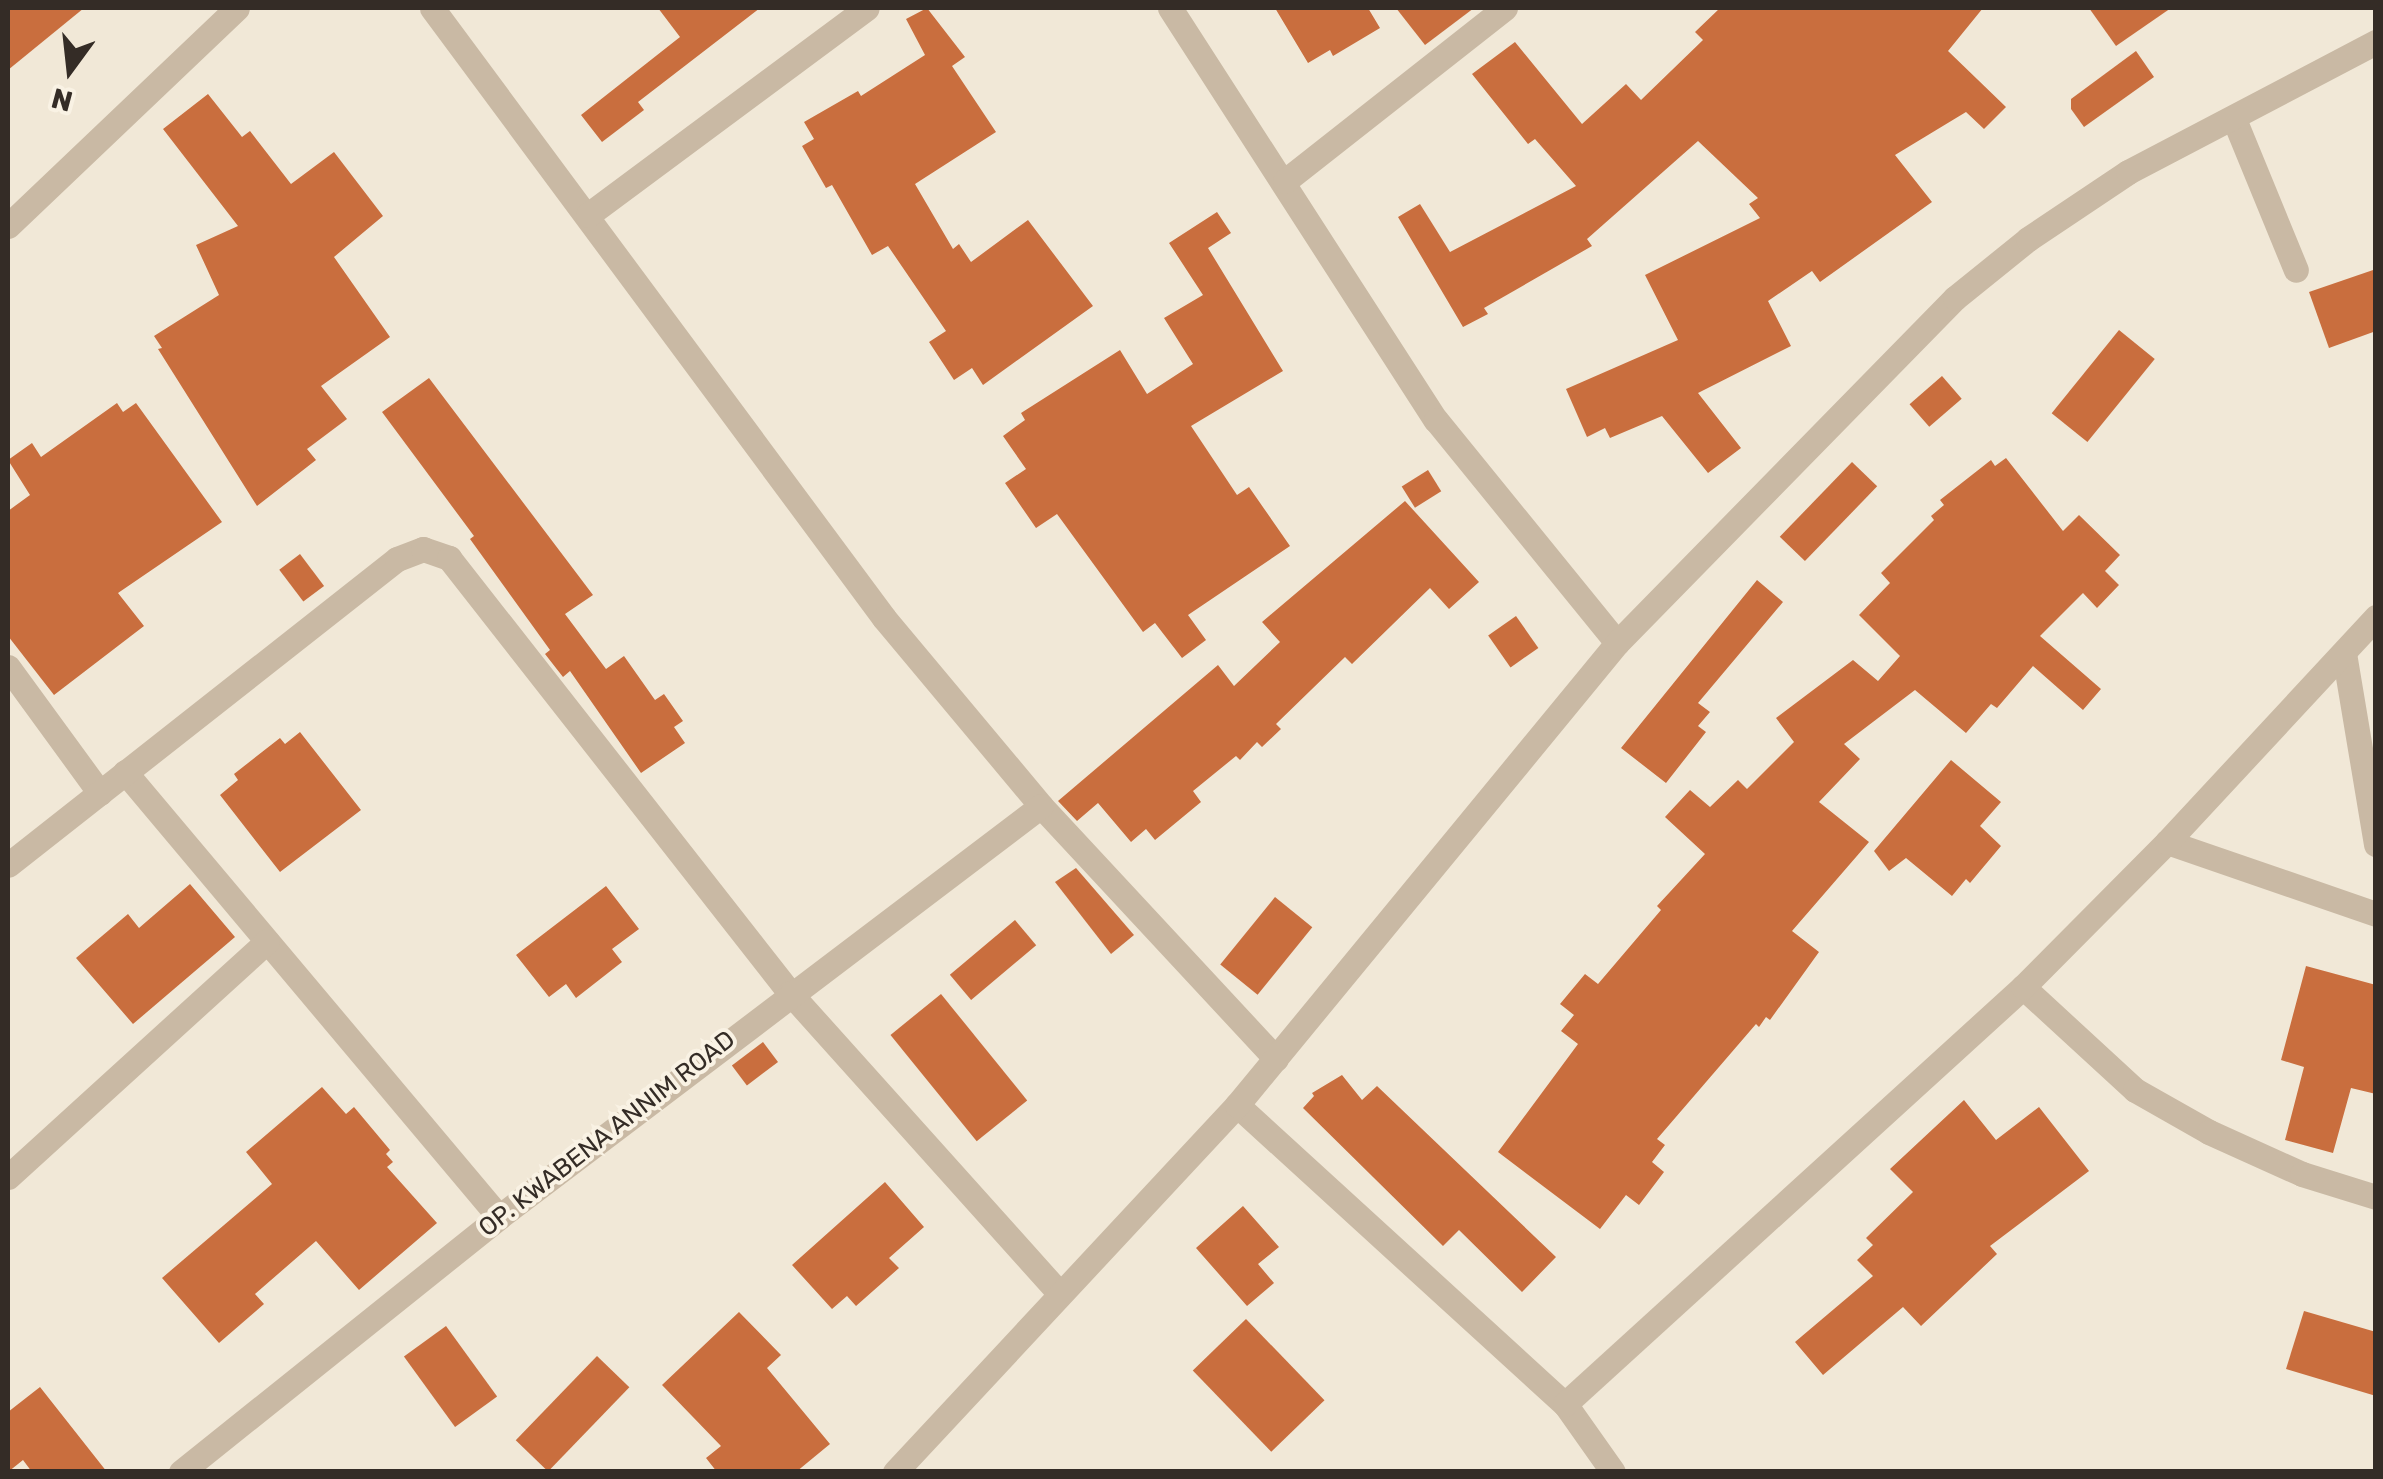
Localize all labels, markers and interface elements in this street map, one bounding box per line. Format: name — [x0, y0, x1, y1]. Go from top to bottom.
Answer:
north arrow — [20, 20, 120, 120]
text: N — [48, 81, 76, 118]
street label: OP. KWABENA ANNIM ROAD — [472, 1024, 742, 1244]

